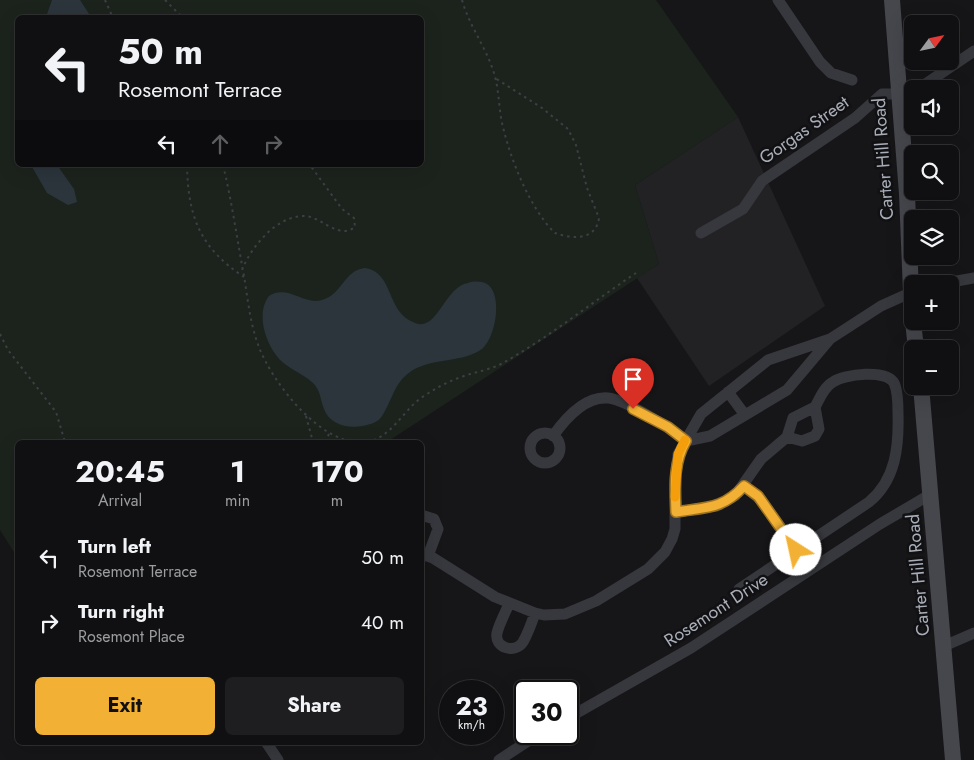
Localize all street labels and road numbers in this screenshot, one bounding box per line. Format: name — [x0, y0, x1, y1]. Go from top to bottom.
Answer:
street label: Gorgas Street — [754, 89, 855, 171]
street label: Carter Hill Road — [866, 97, 900, 221]
street label: Carter Hill Road — [900, 513, 936, 637]
street label: Rosemont Drive — [659, 567, 773, 653]

